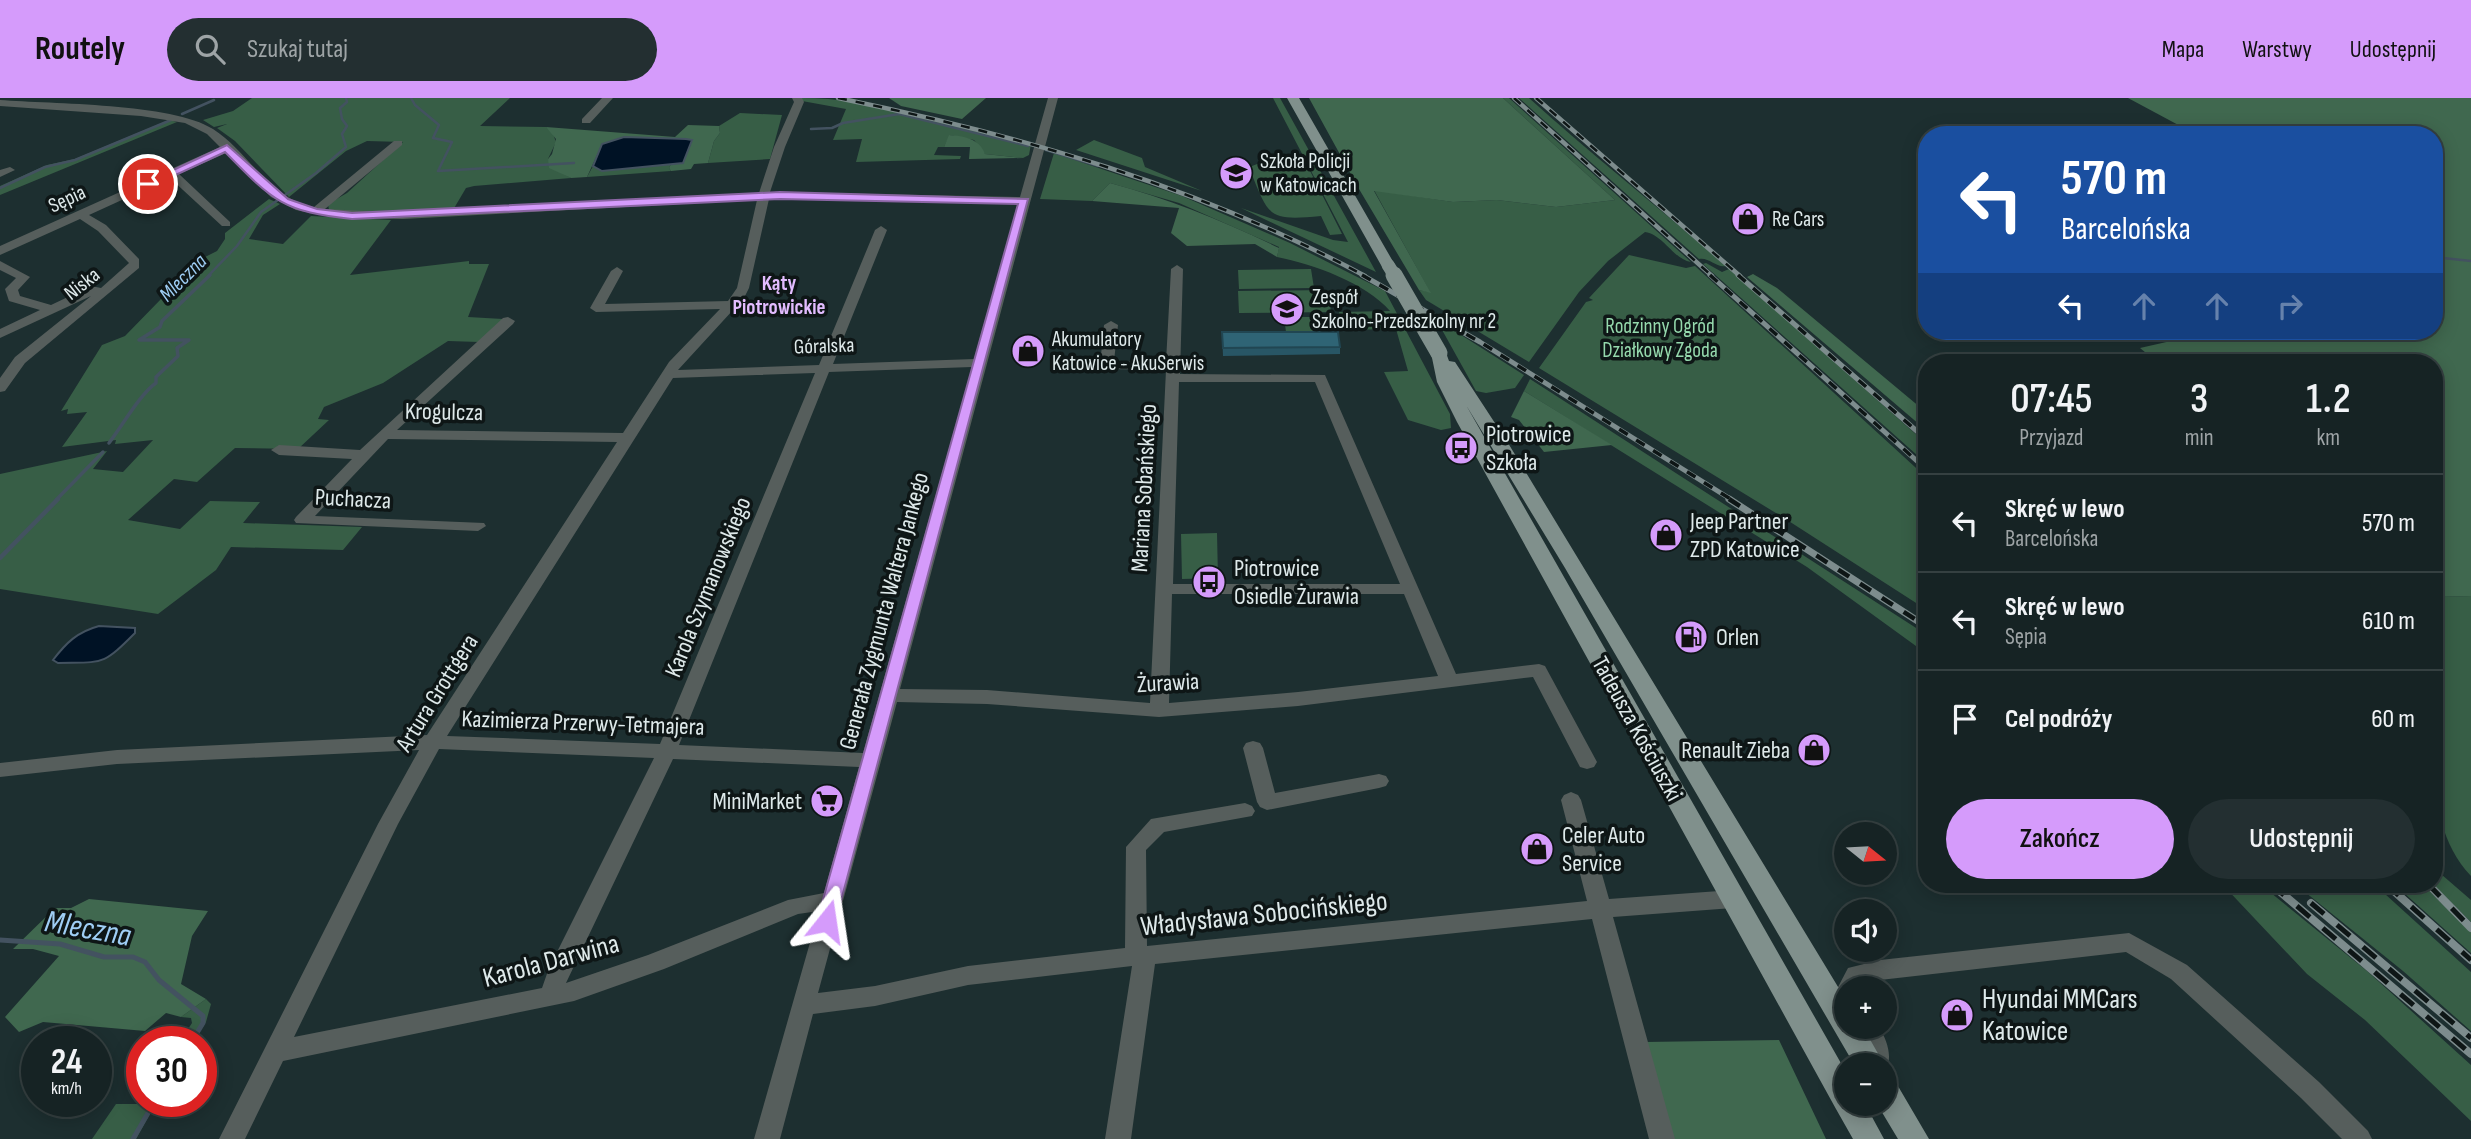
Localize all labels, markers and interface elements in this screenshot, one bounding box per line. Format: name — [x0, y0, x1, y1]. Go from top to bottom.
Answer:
search box — [167, 18, 657, 81]
text: Routely — [35, 29, 125, 69]
icon: search — [191, 30, 229, 68]
text: Szukaj tutaj — [247, 34, 348, 65]
text: Mapa — [2162, 35, 2204, 64]
text: Warstwy — [2242, 35, 2312, 64]
text: Udostępnij — [2350, 35, 2436, 64]
place label: Szkoła Policji w Katowicach — [1260, 149, 1357, 198]
text: 570 m — [2061, 150, 2167, 209]
pin — [118, 154, 178, 214]
school or university icon: Szkoła Policji w Katowicach — [1217, 154, 1255, 192]
icon: left — [1946, 154, 2037, 245]
icon: arrive — [129, 165, 167, 203]
street label: Sępia — [44, 180, 90, 218]
shop icon: Re Cars — [1729, 200, 1767, 238]
place label: Re Cars — [1772, 207, 1824, 232]
text: Barcelońska — [2061, 210, 2191, 249]
water label: Mleczna — [154, 249, 212, 307]
street label: Niska — [59, 262, 105, 306]
district label: Kąty Piotrowickie — [732, 271, 826, 320]
place label: Zespół Szkolno-Przedszkolny nr 2 — [1312, 285, 1496, 334]
icon: left — [2052, 287, 2090, 325]
icon: ahead — [2125, 287, 2163, 325]
icon: ahead — [2198, 287, 2236, 325]
icon: right — [2271, 287, 2309, 325]
school or university icon: Zespół Szkolno-Przedszkolny nr 2 — [1268, 290, 1306, 328]
park label: Rodzinny Ogród Działkowy Zgoda — [1602, 314, 1718, 363]
place label: Akumulatory Katowice - AkuSerwis — [1051, 327, 1204, 376]
street label: Góralska — [793, 332, 855, 360]
shop icon: Akumulatory Katowice - AkuSerwis — [1009, 332, 1047, 370]
text: 07:45 — [2010, 374, 2093, 425]
text: 3 — [2190, 374, 2208, 425]
text: 1.2 — [2306, 374, 2351, 425]
street label: Krogulcza — [405, 397, 483, 427]
street label: Mariana Sobańskiego — [1125, 403, 1163, 573]
place label: Piotrowice Szkoła — [1486, 420, 1571, 477]
text: Przyjazd — [2019, 424, 2083, 452]
text: min — [2185, 424, 2214, 452]
text: km — [2317, 424, 2340, 452]
bus stop icon: Piotrowice Szkoła — [1442, 429, 1480, 467]
street label: Generała Zygmunta Waltera Jankego — [833, 469, 935, 753]
street label: Puchacza — [314, 483, 392, 515]
street label: Karola Szymanowskiego — [659, 493, 757, 681]
text: Skręć w lewo — [2005, 494, 2125, 525]
icon: left — [1946, 504, 1984, 542]
place label: Jeep Partner ZPD Katowice — [1689, 507, 1800, 564]
text: 570 m — [2362, 508, 2415, 539]
shop icon: Jeep Partner ZPD Katowice — [1647, 516, 1685, 554]
text: Barcelońska — [2005, 525, 2098, 553]
place label: Piotrowice Osiedle Żurawia — [1234, 554, 1359, 611]
bus stop icon: Piotrowice Osiedle Żurawia — [1190, 563, 1228, 601]
text: Skręć w lewo — [2005, 592, 2125, 623]
icon: left — [1946, 602, 1984, 640]
text: 610 m — [2362, 606, 2415, 637]
fuel station icon: Orlen — [1672, 618, 1710, 656]
place label: Orlen — [1716, 623, 1759, 652]
text: Sępia — [2005, 623, 2047, 651]
street label: Artura Grottgera — [389, 629, 484, 758]
street label: Tadeusza Kościuszki — [1585, 652, 1689, 806]
street label: Żurawia — [1136, 667, 1200, 699]
icon: arrive — [1946, 700, 1984, 738]
street label: Kazimierza Przerwy-Tetmajera — [461, 704, 705, 742]
text: Cel podróży — [2005, 704, 2112, 735]
text: 60 m — [2371, 704, 2415, 735]
shop icon: Renault Zieba — [1795, 731, 1833, 769]
place label: Renault Zieba — [1681, 736, 1790, 765]
supermarket icon: MiniMarket — [808, 782, 846, 820]
place label: MiniMarket — [712, 787, 802, 816]
button: Zakończ — [1946, 799, 2174, 879]
button: Udostępnij — [2188, 799, 2415, 879]
place label: Celer Auto Service — [1562, 821, 1645, 878]
north arrow — [1834, 822, 1897, 886]
map controls — [1834, 822, 1897, 1116]
shop icon: Celer Auto Service — [1518, 830, 1556, 868]
position arrow — [790, 884, 864, 958]
street label: Władysława Sobocińskiego — [1139, 885, 1389, 943]
button: sound — [1834, 899, 1897, 962]
water label: Mleczna — [42, 902, 134, 956]
street label: Karola Darwina — [479, 927, 623, 995]
button: + — [1834, 976, 1897, 1039]
place label: Hyundai MMCars Katowice — [1982, 983, 2138, 1048]
shop icon: Hyundai MMCars Katowice — [1938, 996, 1976, 1034]
speed limit sign: 30 — [126, 1026, 217, 1117]
text: 24 — [51, 1041, 82, 1084]
button: − — [1834, 1053, 1897, 1116]
text: km/h — [51, 1078, 82, 1099]

